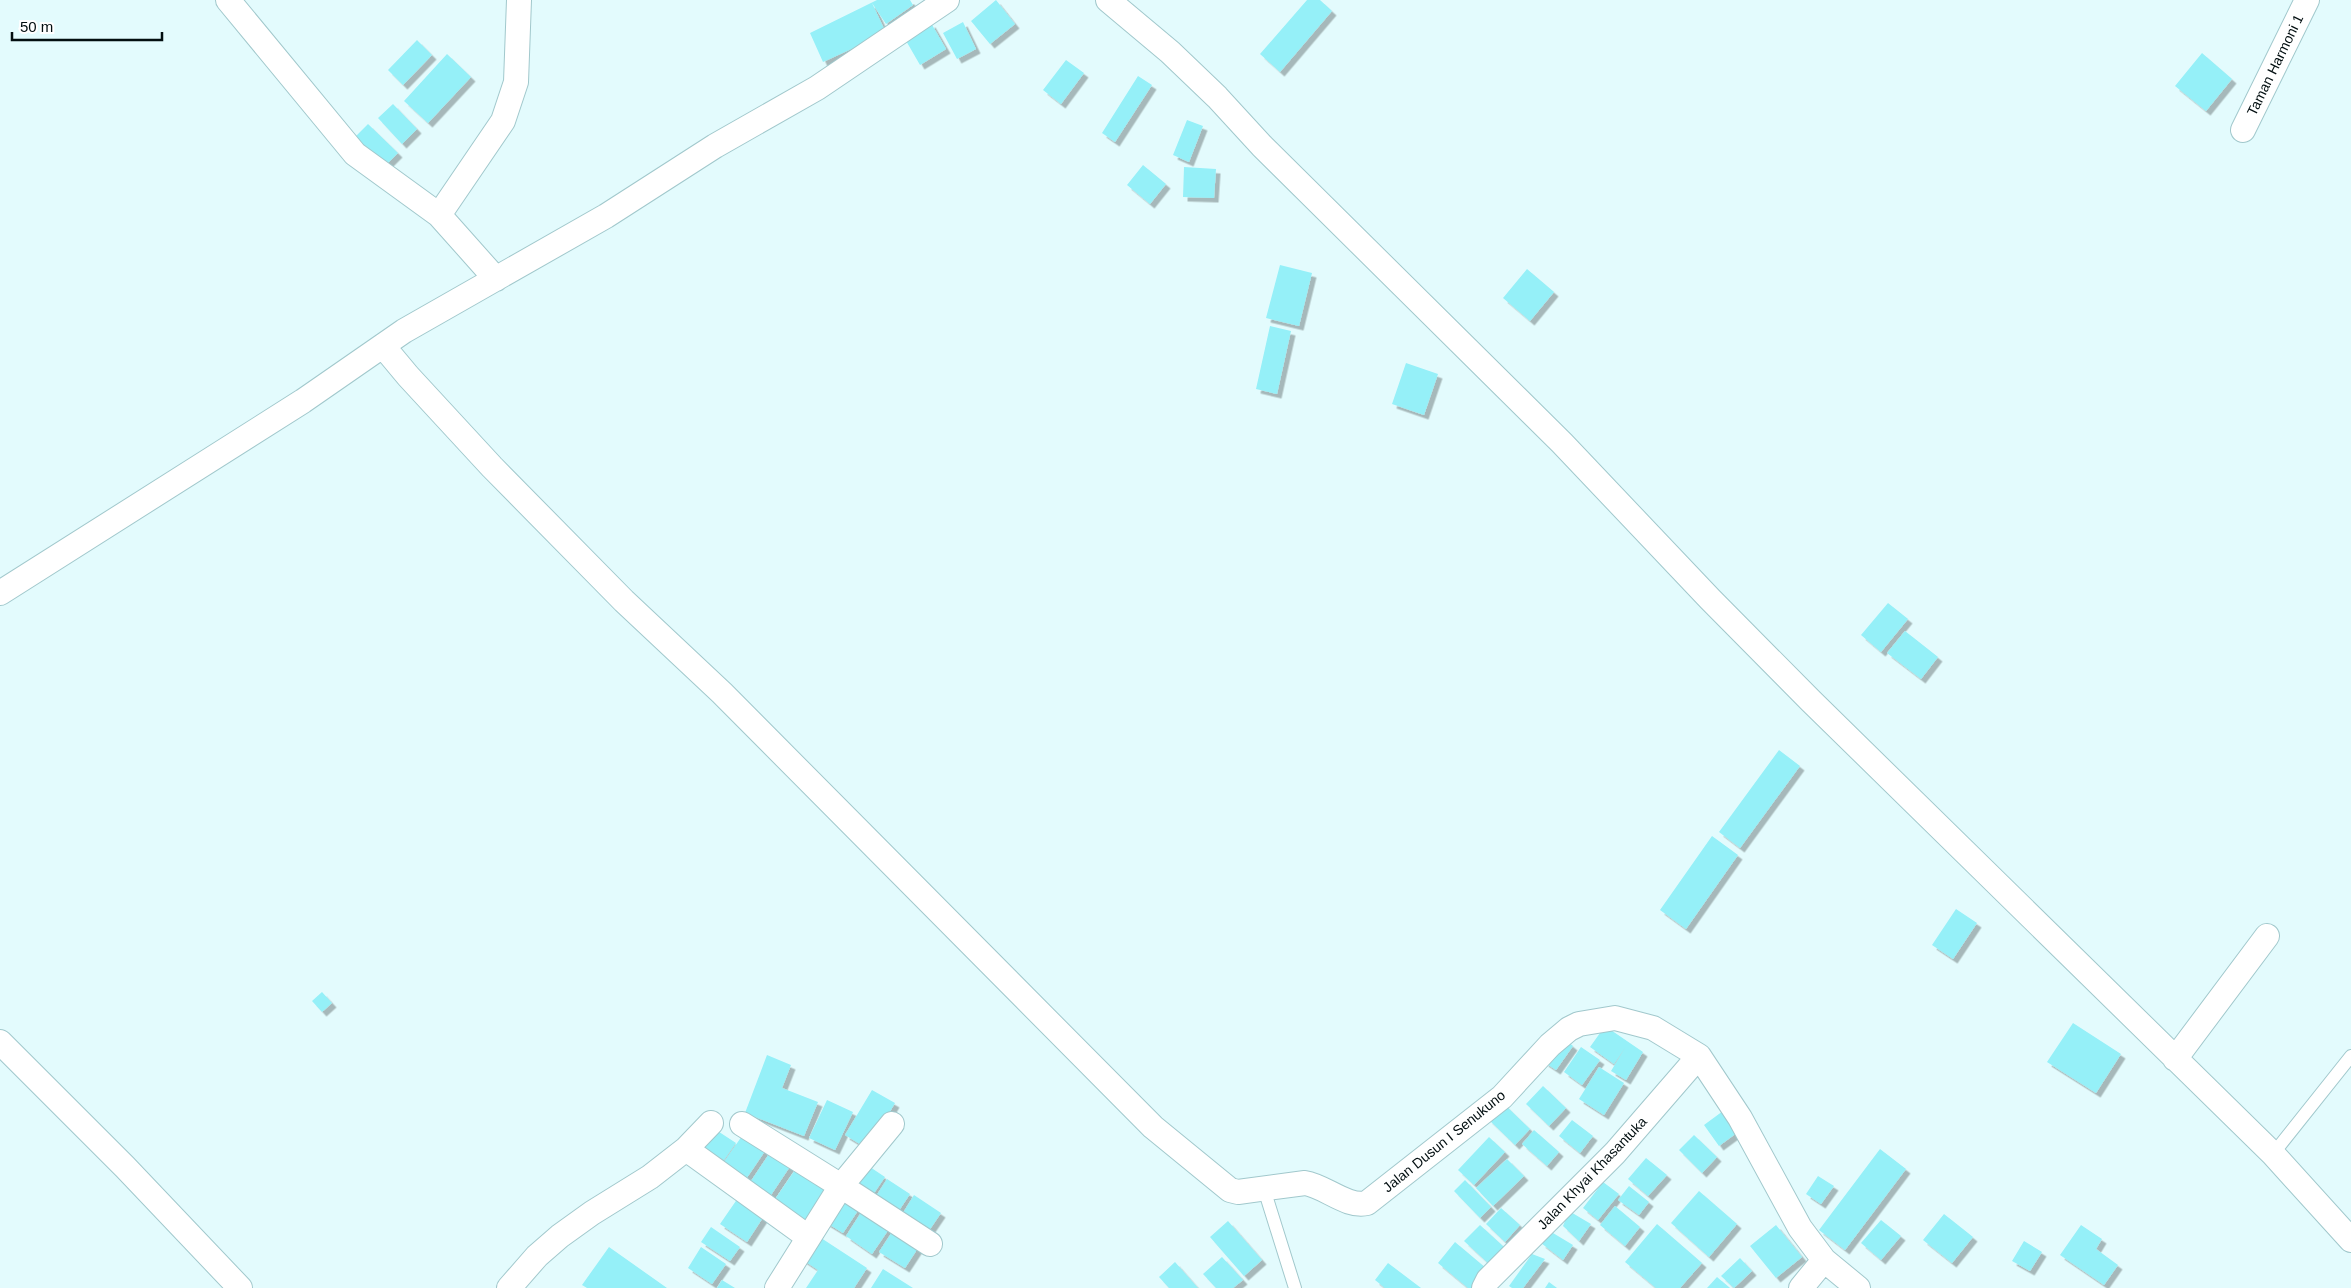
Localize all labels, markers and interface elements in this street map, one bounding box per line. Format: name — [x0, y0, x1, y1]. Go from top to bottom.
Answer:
scale bar — [12, 10, 162, 42]
street label: Taman Harmoni 1 — [2244, 12, 2306, 118]
text: 50 m — [20, 18, 53, 35]
street label: Jalan Dusun I Senukuno — [1380, 1087, 1508, 1195]
street label: Jalan Khyai Khasantuka — [1534, 1113, 1650, 1233]

